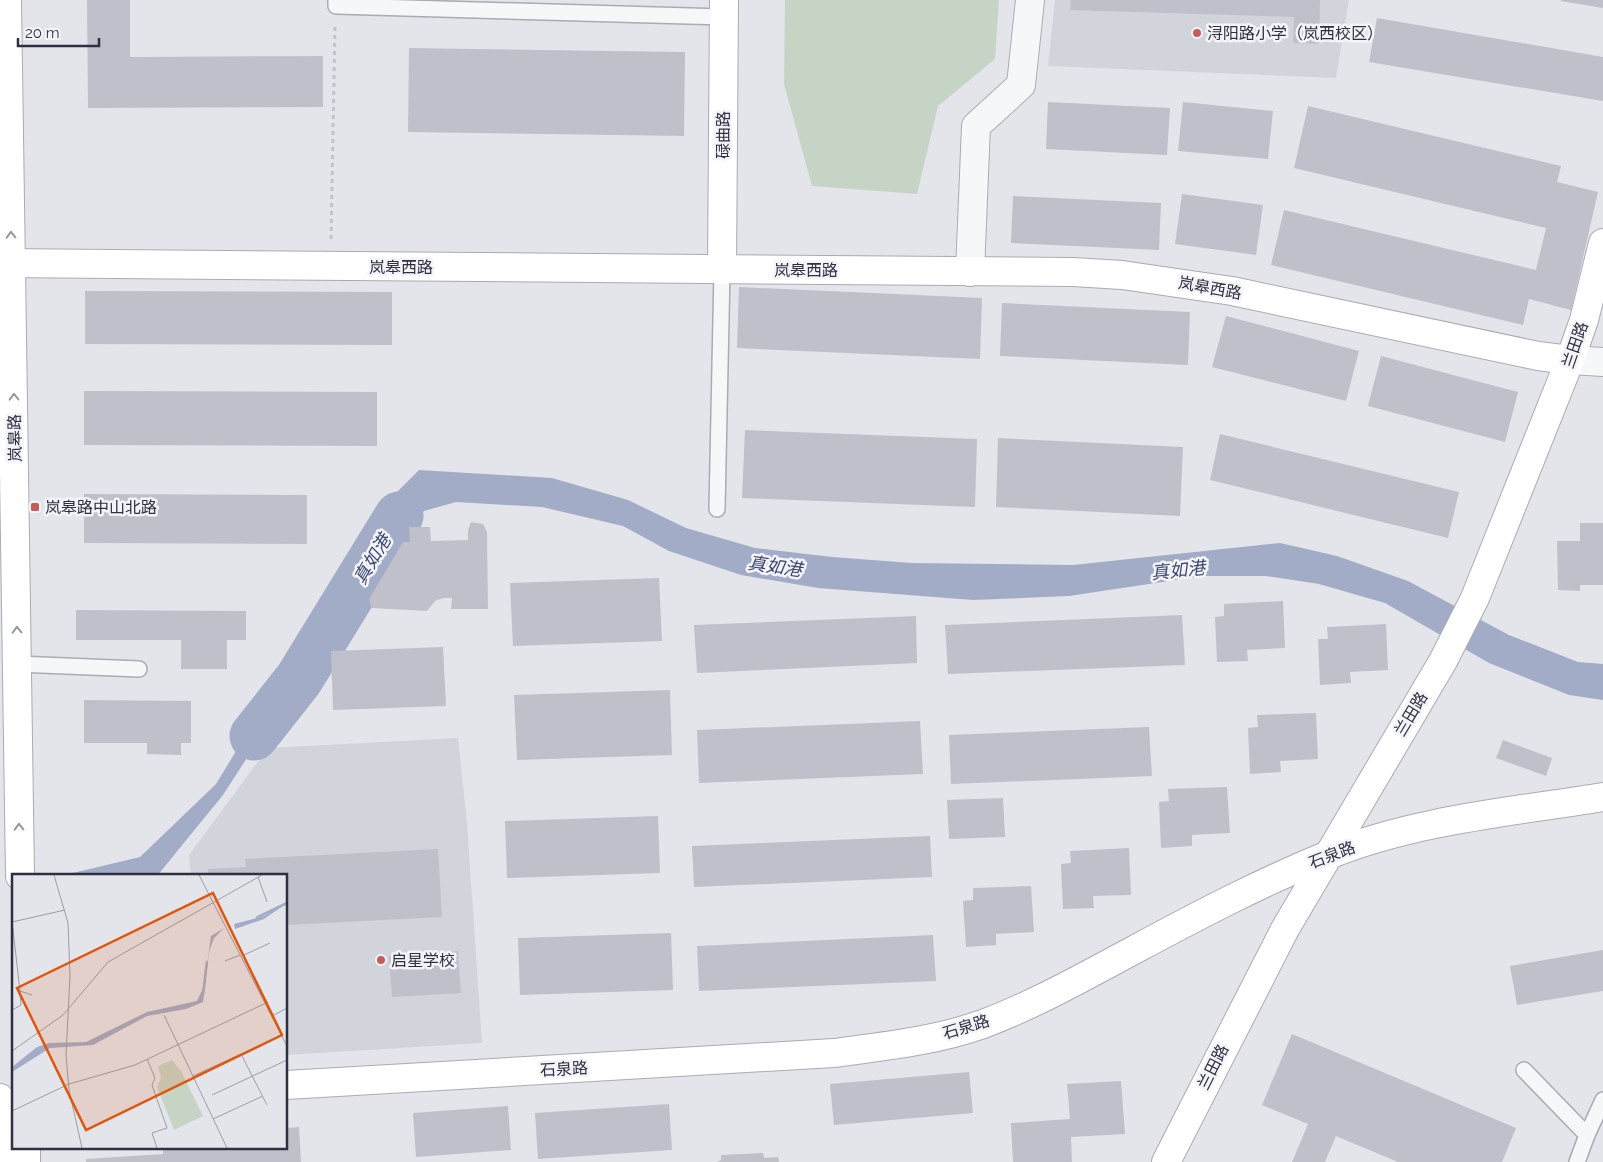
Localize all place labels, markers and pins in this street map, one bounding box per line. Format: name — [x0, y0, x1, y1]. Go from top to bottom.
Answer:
place label: 浔阳路小学（岚西校区） — [1207, 24, 1383, 43]
marker: 浔阳路小学（岚西校区） — [1191, 27, 1203, 39]
place label: 岚皋路中山北路 — [45, 498, 157, 517]
marker: 岚皋路中山北路 — [29, 501, 41, 513]
place label: 启星学校 — [391, 951, 455, 970]
marker: 启星学校 — [375, 954, 387, 966]

